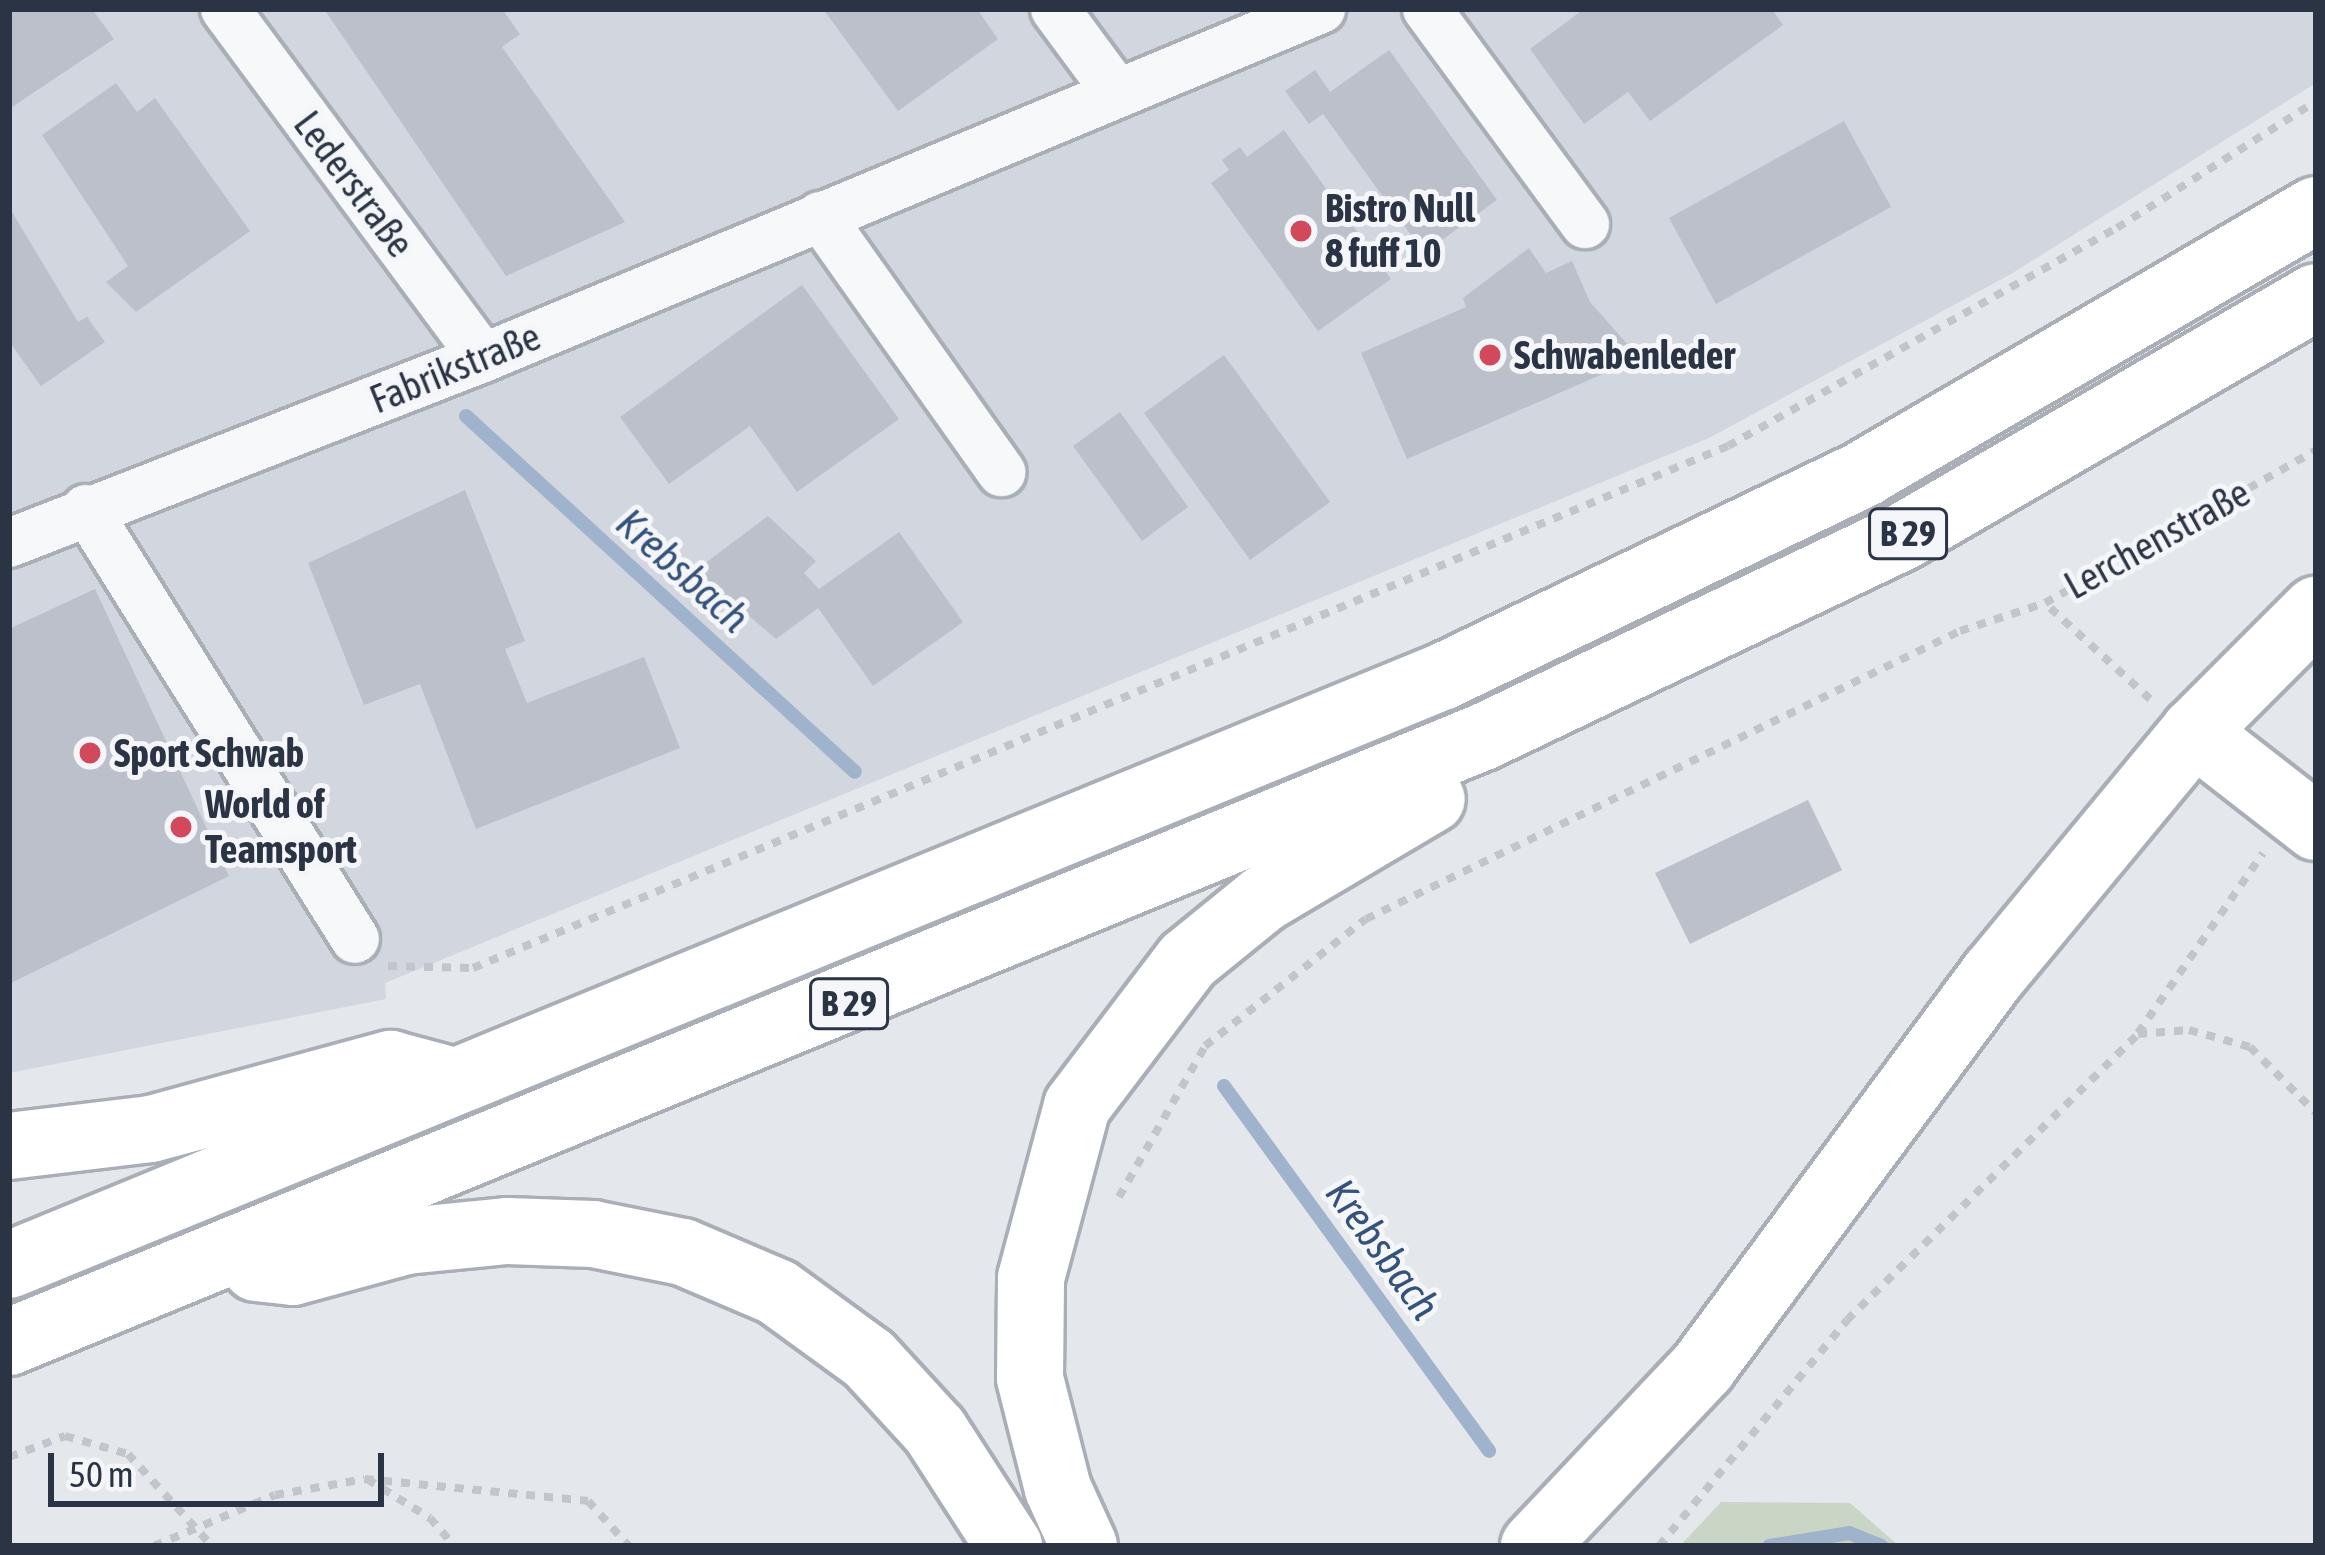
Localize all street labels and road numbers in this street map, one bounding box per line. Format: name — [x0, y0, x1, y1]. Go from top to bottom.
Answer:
street label: Lederstraße — [284, 102, 424, 266]
street label: Fabrikstraße — [363, 313, 547, 423]
street label: Lerchenstraße — [2056, 469, 2258, 609]
road number: B 29 — [1866, 504, 1950, 564]
road number: B 29 — [807, 974, 891, 1034]

